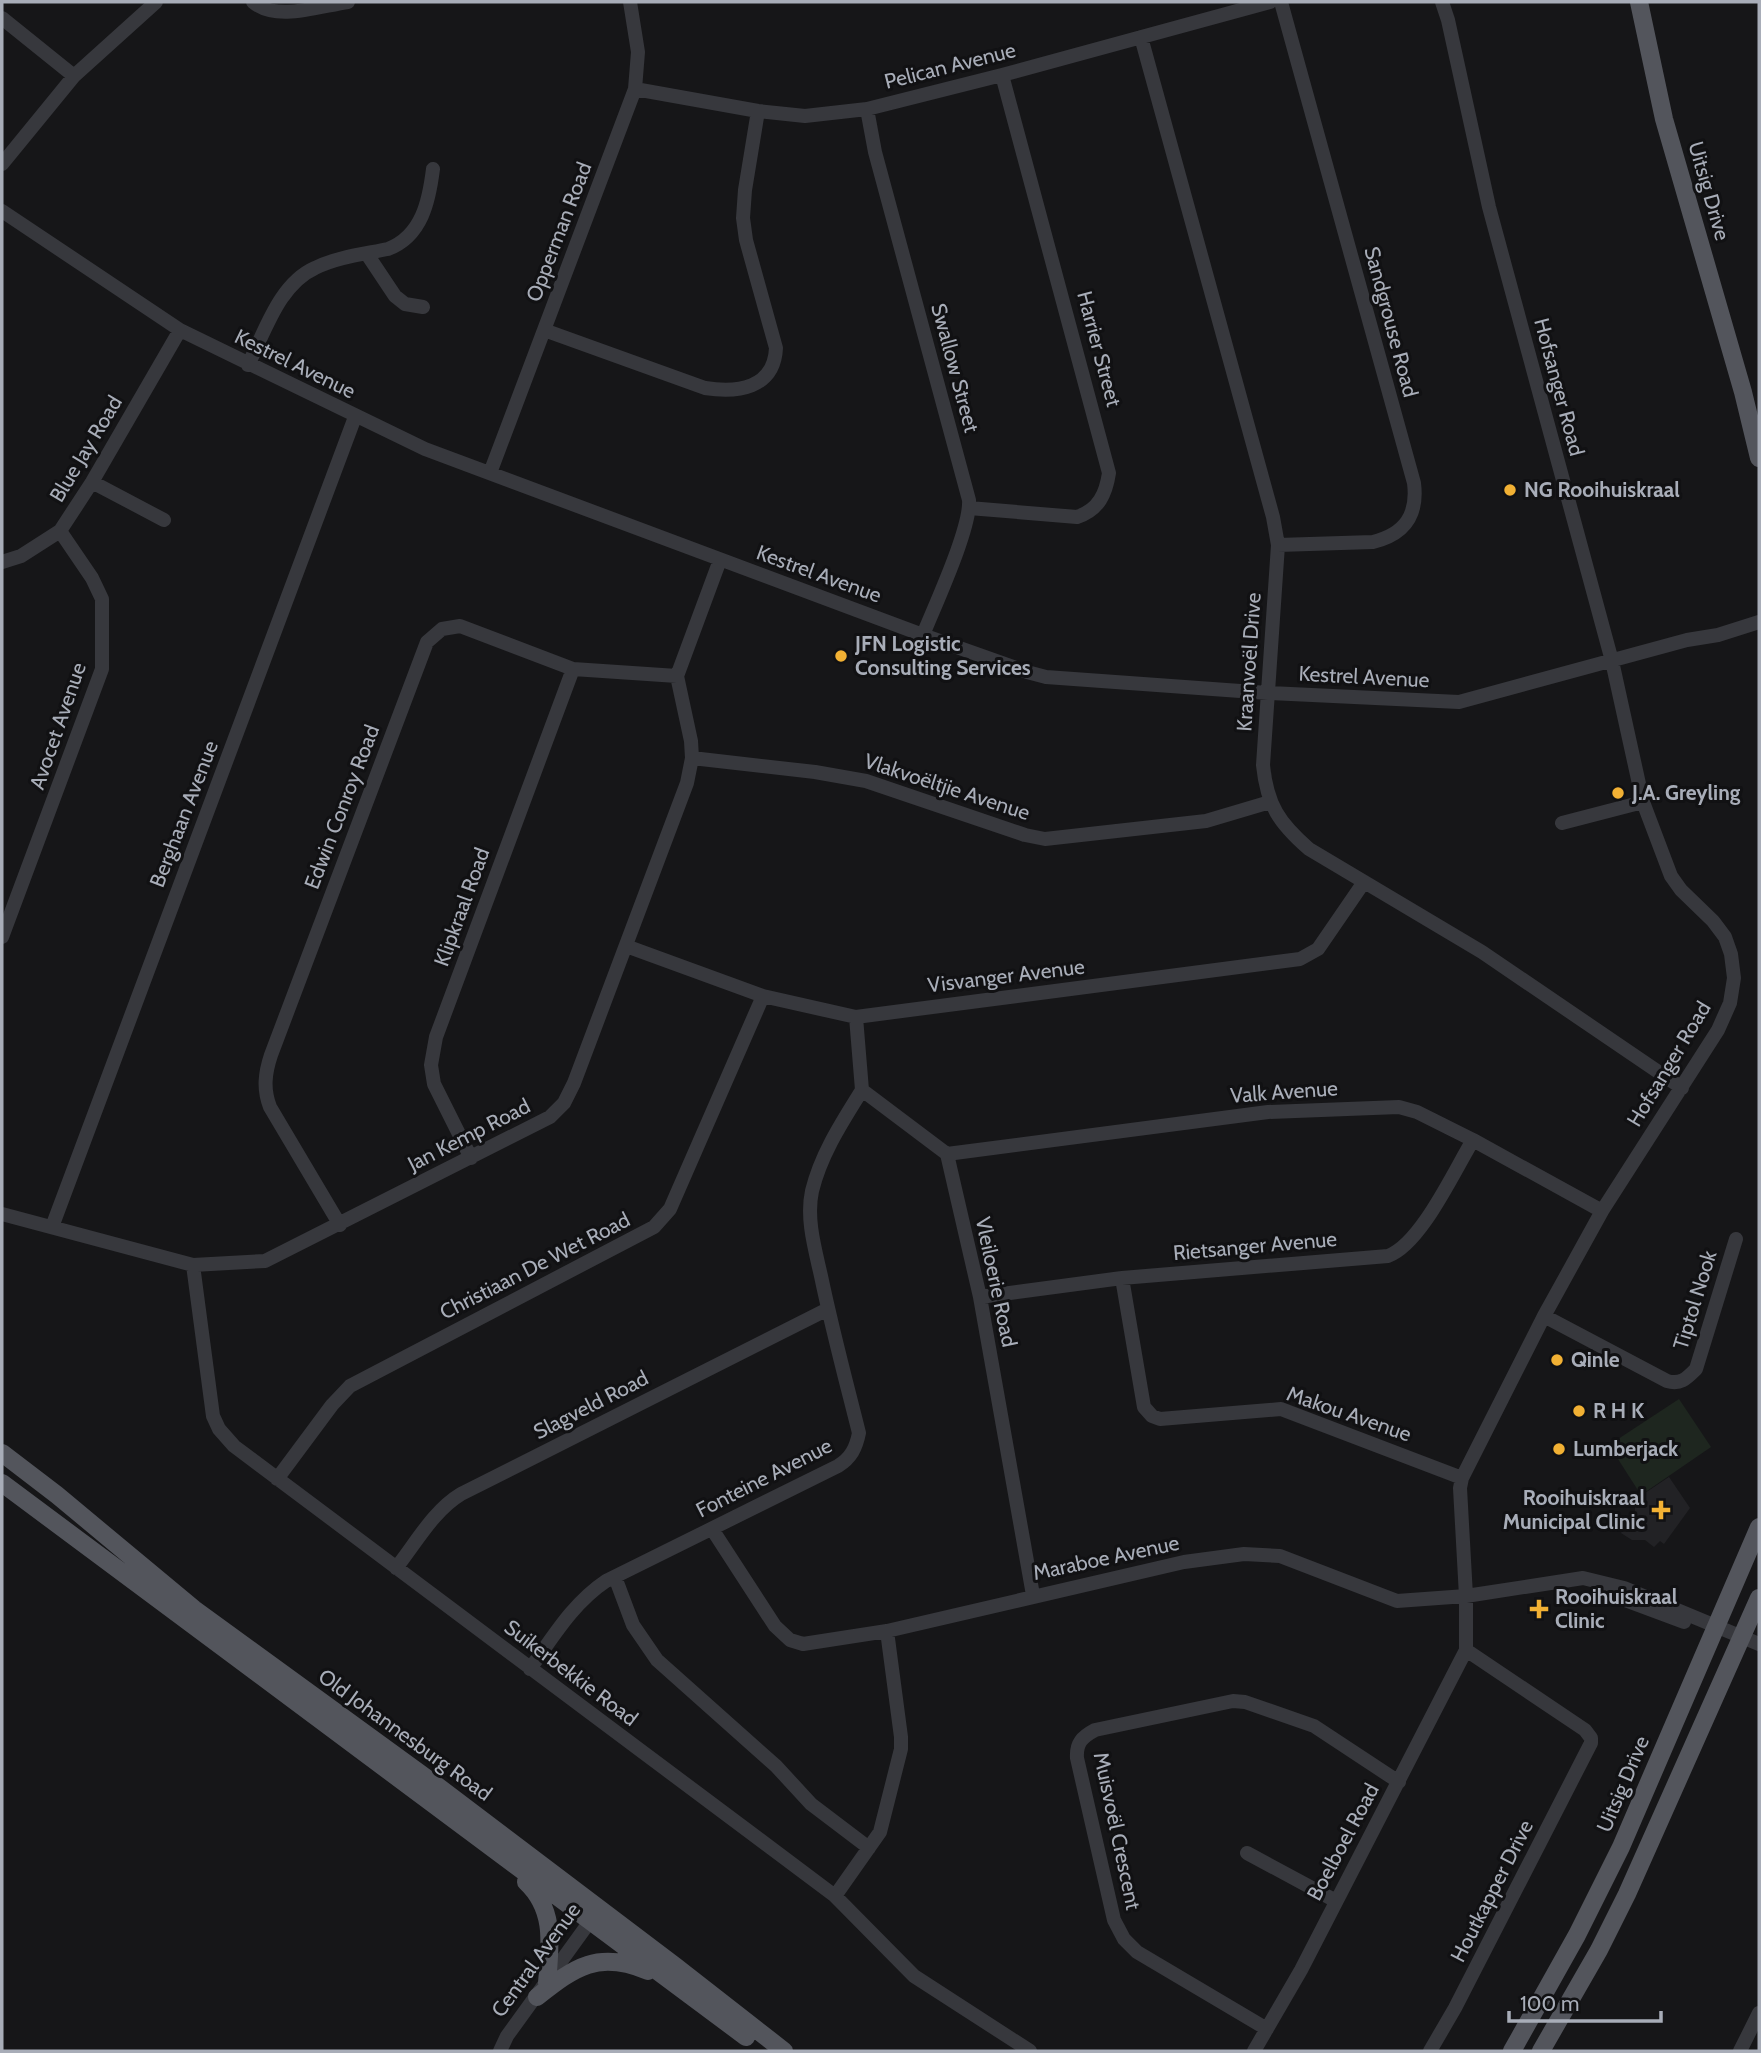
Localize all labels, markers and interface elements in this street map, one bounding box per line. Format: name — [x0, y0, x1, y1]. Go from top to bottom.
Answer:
street label: Pelican Avenue — [882, 37, 1018, 94]
street label: Uitsig Drive — [1683, 138, 1736, 244]
street label: Opperman Road — [520, 159, 597, 305]
street label: Sandgrouse Road — [1359, 244, 1424, 400]
street label: Harrier Street — [1072, 288, 1127, 409]
street label: Swallow Street — [926, 301, 985, 435]
street label: Hofsanger Road — [1529, 315, 1590, 458]
street label: Kestrel Avenue — [231, 324, 360, 404]
street label: Blue Jay Road — [44, 391, 127, 506]
place label: NG Rooihuiskraal — [1524, 477, 1680, 502]
marker: NG Rooihuiskraal — [1502, 482, 1518, 498]
street label: Kestrel Avenue — [753, 539, 885, 608]
street label: Kraanvoël Drive — [1231, 591, 1266, 732]
place label: JFN Logistic Consulting Services — [854, 631, 1031, 680]
marker: JFN Logistic Consulting Services — [833, 648, 849, 664]
street label: Avocet Avenue — [24, 659, 91, 793]
street label: Kestrel Avenue — [1298, 661, 1430, 692]
street label: Edwin Conroy Road — [299, 721, 384, 892]
street label: Berghaan Avenue — [144, 737, 223, 891]
street label: Vlakvoëltjie Avenue — [861, 748, 1033, 826]
place label: J.A. Greyling — [1631, 780, 1741, 805]
marker: J.A. Greyling — [1610, 785, 1626, 801]
street label: Klipkraal Road — [429, 844, 495, 969]
street label: Visvanger Avenue — [926, 953, 1086, 998]
street label: Hofsanger Road — [1621, 997, 1716, 1131]
street label: Valk Avenue — [1229, 1075, 1339, 1108]
street label: Jan Kemp Road — [403, 1093, 534, 1177]
street label: Christiaan De Wet Road — [436, 1207, 634, 1324]
street label: Vleiloerie Road — [971, 1215, 1022, 1349]
street label: Rietsanger Avenue — [1172, 1226, 1338, 1265]
street label: Tiptol Nook — [1668, 1247, 1722, 1352]
place label: Qinle — [1571, 1347, 1620, 1372]
marker: Qinle — [1549, 1352, 1565, 1368]
street label: Slagveld Road — [529, 1365, 652, 1444]
street label: Makou Avenue — [1284, 1381, 1415, 1447]
place label: R H K — [1593, 1398, 1645, 1423]
marker: R H K — [1571, 1403, 1587, 1419]
street label: Fonteine Avenue — [692, 1432, 836, 1523]
place label: Lumberjack — [1573, 1436, 1679, 1461]
marker: Lumberjack — [1551, 1441, 1567, 1457]
place label: Rooihuiskraal Municipal Clinic — [1503, 1485, 1645, 1534]
marker: Rooihuiskraal Municipal Clinic — [1651, 1500, 1671, 1520]
street label: Maraboe Avenue — [1030, 1530, 1182, 1585]
place label: Rooihuiskraal Clinic — [1555, 1584, 1678, 1633]
marker: Rooihuiskraal Clinic — [1529, 1599, 1549, 1619]
street label: Suikerbekkie Road — [500, 1614, 643, 1731]
street label: Old Johannesburg Road — [314, 1663, 497, 1806]
street label: Uitsig Drive — [1591, 1732, 1654, 1836]
street label: Muisvoël Crescent — [1089, 1750, 1146, 1912]
street label: Boelboel Road — [1301, 1779, 1384, 1905]
street label: Houtkapper Drive — [1445, 1815, 1538, 1966]
street label: Central Avenue — [486, 1898, 585, 2022]
scale bar — [1509, 1980, 1661, 2024]
text: 100 m — [1520, 1991, 1579, 2016]

